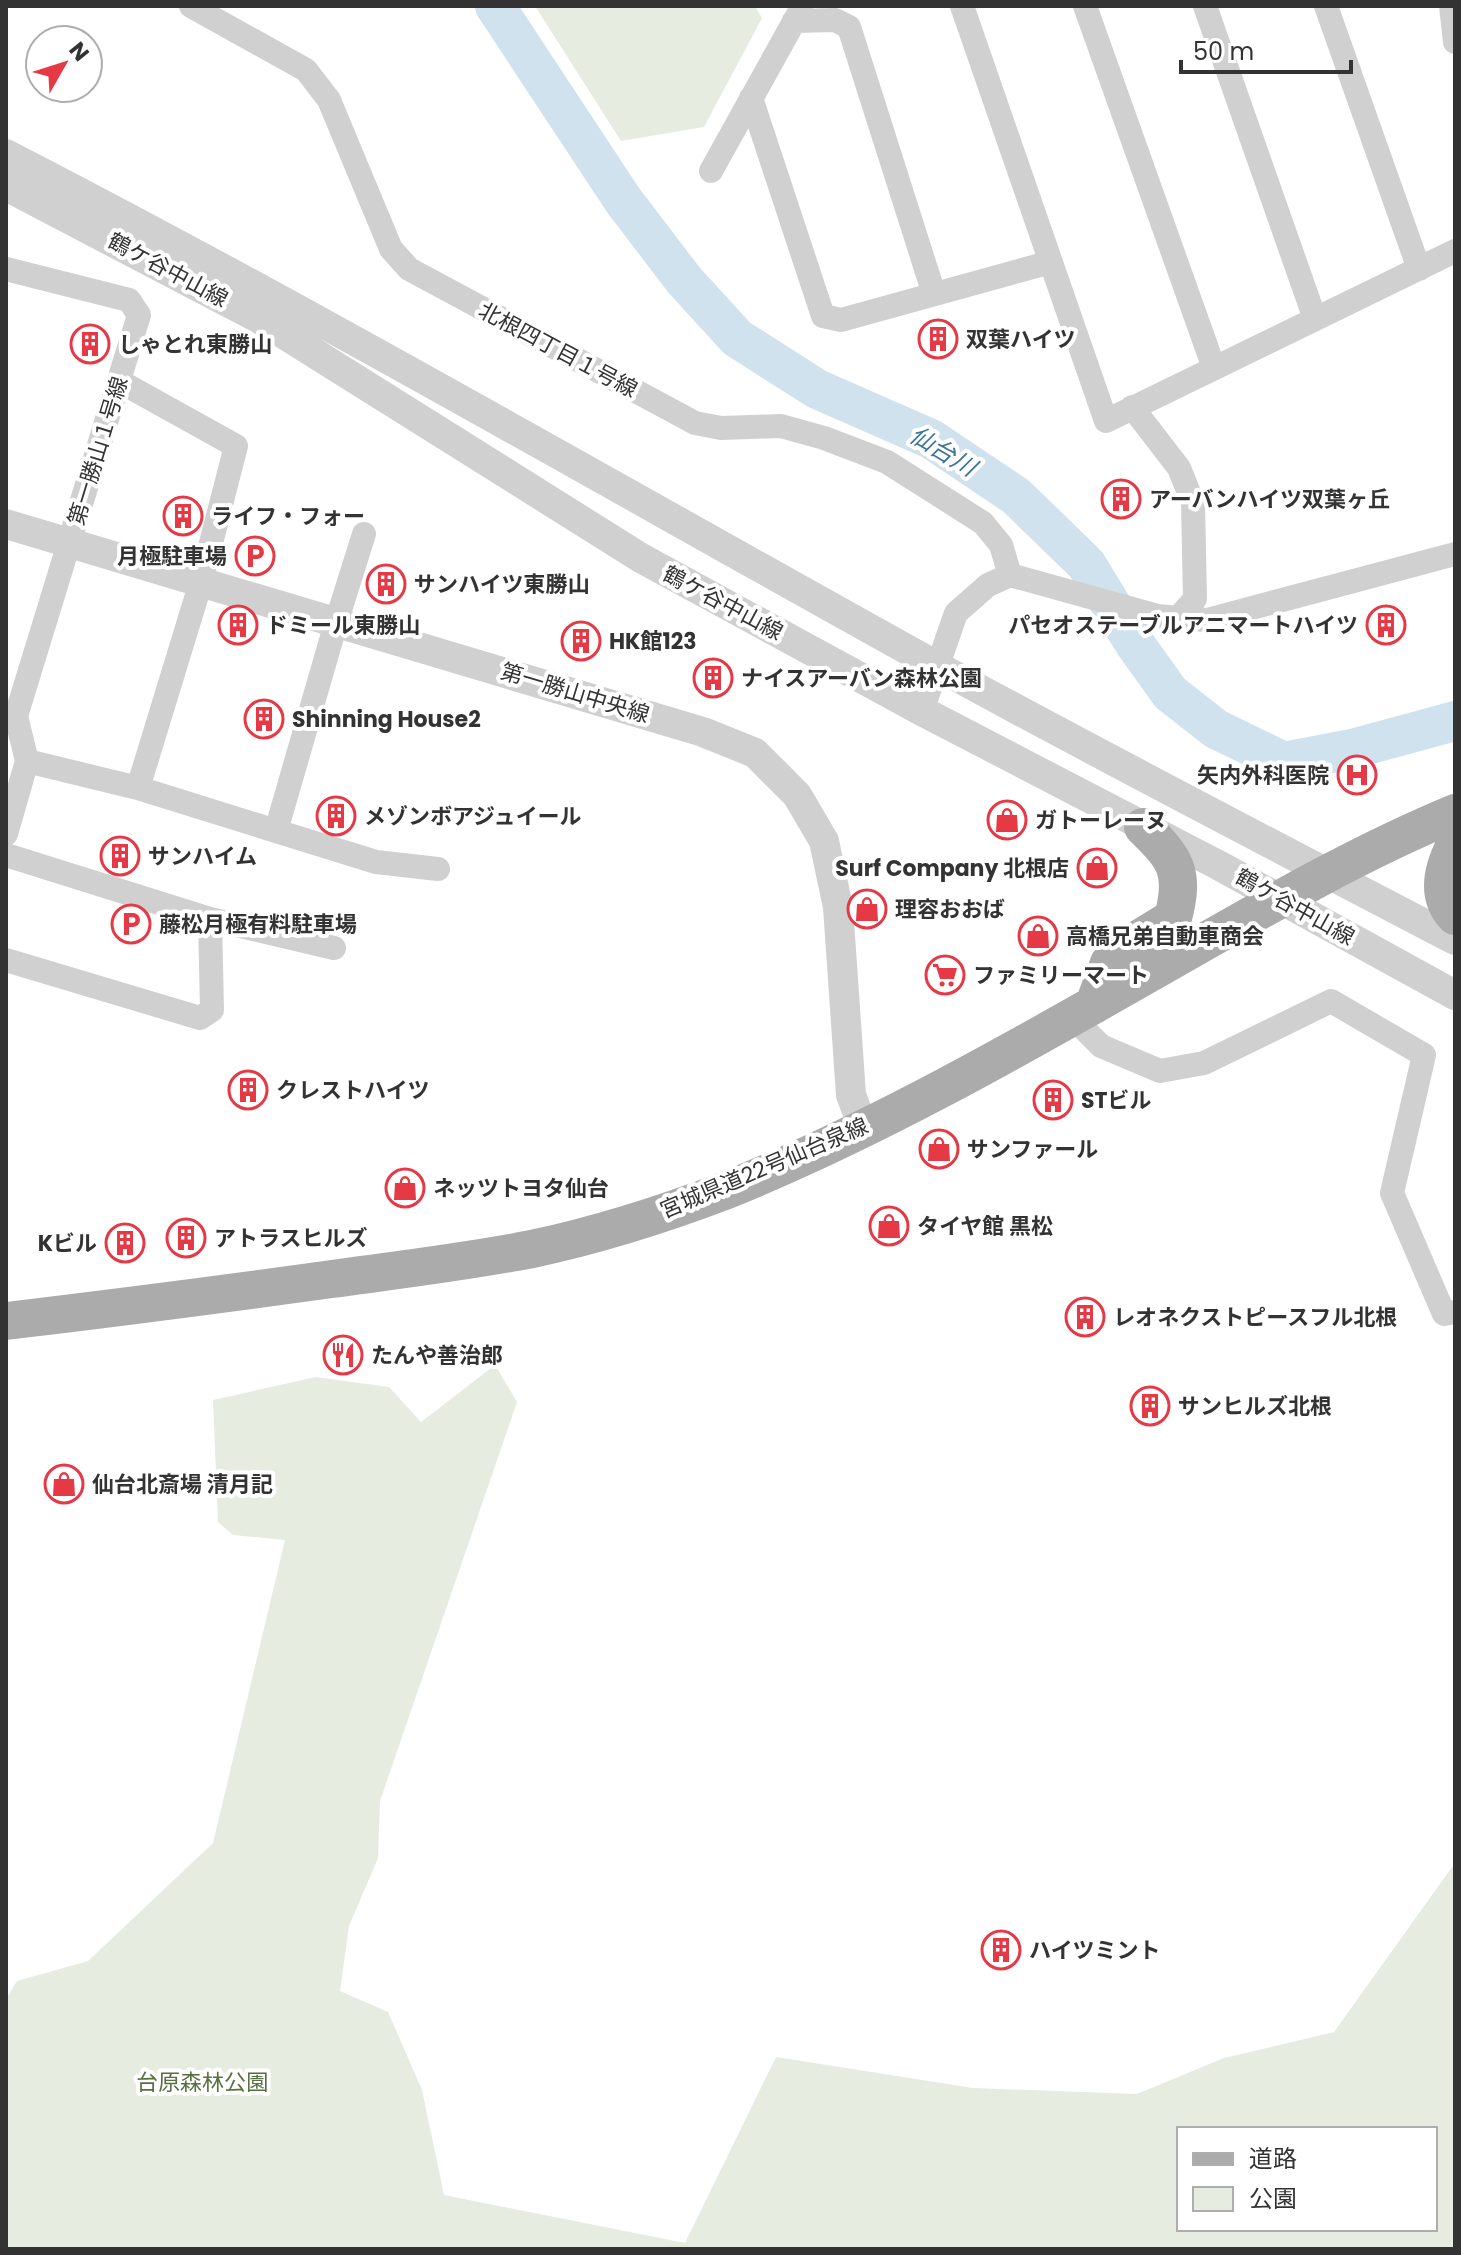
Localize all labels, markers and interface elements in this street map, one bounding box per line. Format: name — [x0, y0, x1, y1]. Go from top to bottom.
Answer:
north arrow — [24, 24, 104, 104]
scale bar — [1181, 24, 1351, 74]
text: 50 m — [1193, 35, 1254, 68]
text: N — [62, 36, 96, 68]
street label: 鶴ケ谷中山線 — [102, 225, 234, 315]
street label: 北根四丁目１号線 — [473, 295, 643, 405]
building icon: 双葉ハイツ — [917, 318, 959, 360]
building icon: しゃとれ東勝山 — [69, 323, 111, 365]
place label: 双葉ハイツ — [966, 324, 1076, 355]
place label: しゃとれ東勝山 — [118, 329, 272, 360]
street label: 第一勝山１号線 — [61, 373, 135, 529]
water label: 仙台川 — [904, 418, 985, 485]
building icon: アーバンハイツ双葉ヶ丘 — [1100, 478, 1142, 520]
place label: アーバンハイツ双葉ヶ丘 — [1149, 484, 1390, 515]
building icon: ライフ・フォー — [162, 495, 204, 537]
place label: ライフ・フォー — [211, 501, 365, 532]
parking icon: 月極駐車場 — [234, 535, 276, 577]
place label: 月極駐車場 — [117, 541, 227, 572]
street label: 鶴ケ谷中山線 — [657, 558, 789, 648]
building icon: サンハイツ東勝山 — [365, 563, 407, 605]
place label: サンハイツ東勝山 — [414, 569, 590, 600]
building icon: ドミール東勝山 — [217, 604, 259, 646]
building icon: パセオステーブルアニマートハイツ — [1365, 604, 1407, 646]
place label: ドミール東勝山 — [266, 610, 420, 641]
place label: パセオステーブルアニマートハイツ — [1008, 610, 1358, 641]
building icon: HK館123 — [560, 620, 602, 662]
place label: HK館123 — [609, 626, 697, 657]
street label: 第一勝山中央線 — [497, 656, 653, 730]
building icon: ナイスアーバン森林公園 — [692, 657, 734, 699]
place label: ナイスアーバン森林公園 — [741, 663, 982, 694]
building icon: Shinning House2 — [243, 698, 285, 740]
place label: Shinning House2 — [292, 704, 481, 735]
hospital icon: 矢内外科医院 — [1336, 754, 1378, 796]
place label: 矢内外科医院 — [1197, 760, 1329, 791]
building icon: メゾンボアジュイール — [315, 795, 357, 837]
shop icon: ガトーレーヌ — [986, 799, 1028, 841]
place label: メゾンボアジュイール — [364, 801, 582, 832]
place label: ガトーレーヌ — [1035, 805, 1167, 836]
building icon: サンハイム — [99, 835, 141, 877]
place label: サンハイム — [148, 841, 257, 872]
shop icon: Surf Company 北根店 — [1076, 847, 1118, 889]
place label: Surf Company 北根店 — [835, 853, 1069, 884]
street label: 鶴ケ谷中山線 — [1230, 861, 1360, 953]
shop icon: 理容おおば — [846, 888, 888, 930]
place label: 理容おおば — [895, 894, 1005, 925]
parking icon: 藤松月極有料駐車場 — [110, 903, 152, 945]
place label: 藤松月極有料駐車場 — [159, 909, 357, 940]
shop icon: 高橋兄弟自動車商会 — [1017, 915, 1059, 957]
place label: 高橋兄弟自動車商会 — [1066, 921, 1264, 952]
supermarket icon: ファミリーマート — [924, 954, 966, 996]
place label: ファミリーマート — [973, 960, 1149, 991]
building icon: クレストハイツ — [227, 1069, 269, 1111]
place label: クレストハイツ — [276, 1075, 430, 1106]
building icon: STビル — [1032, 1079, 1074, 1121]
place label: STビル — [1081, 1085, 1152, 1116]
street label: 宮城県道22号仙台泉線 — [655, 1110, 873, 1226]
shop icon: サンファール — [918, 1128, 960, 1170]
place label: サンファール — [967, 1134, 1098, 1165]
shop icon: ネッツトヨタ仙台 — [384, 1167, 426, 1209]
place label: ネッツトヨタ仙台 — [433, 1173, 609, 1204]
shop icon: タイヤ館 黒松 — [868, 1205, 910, 1247]
place label: タイヤ館 黒松 — [917, 1211, 1053, 1242]
building icon: アトラスヒルズ — [165, 1217, 207, 1259]
building icon: Kビル — [104, 1222, 146, 1264]
place label: アトラスヒルズ — [214, 1223, 368, 1254]
place label: Kビル — [38, 1228, 97, 1259]
building icon: レオネクストピースフル北根 — [1064, 1296, 1106, 1338]
place label: レオネクストピースフル北根 — [1113, 1302, 1397, 1333]
restaurant icon: たんや善治郎 — [322, 1334, 364, 1376]
place label: たんや善治郎 — [371, 1340, 503, 1371]
building icon: サンヒルズ北根 — [1129, 1385, 1171, 1427]
place label: サンヒルズ北根 — [1178, 1391, 1332, 1422]
shop icon: 仙台北斎場 清月記 — [43, 1463, 85, 1505]
place label: 仙台北斎場 清月記 — [92, 1469, 273, 1500]
building icon: ハイツミント — [980, 1929, 1022, 1971]
place label: ハイツミント — [1029, 1935, 1161, 1966]
park label: 台原森林公園 — [136, 2067, 268, 2098]
legend — [1177, 2127, 1437, 2231]
text: 道路 — [1249, 2142, 1297, 2175]
text: 公園 — [1249, 2182, 1297, 2215]

